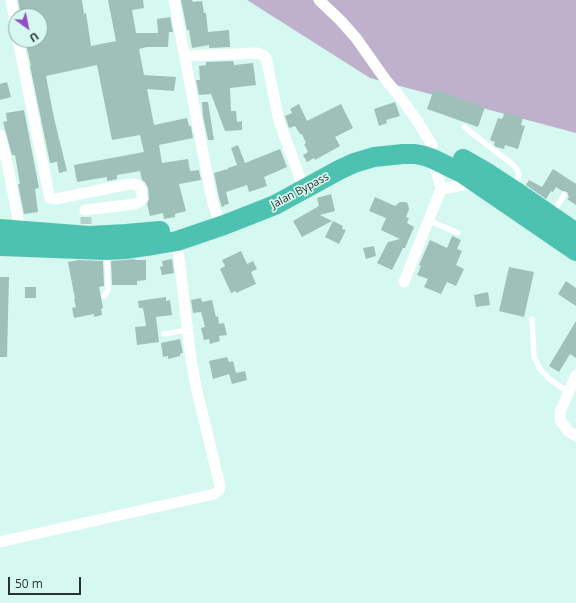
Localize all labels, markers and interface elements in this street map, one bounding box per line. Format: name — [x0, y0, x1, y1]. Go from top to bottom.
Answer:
north arrow — [8, 8, 48, 48]
text: U — [27, 29, 42, 46]
street label: Jalan Bypass — [269, 170, 331, 212]
scale bar — [10, 569, 83, 595]
text: 50 m — [15, 575, 43, 592]

